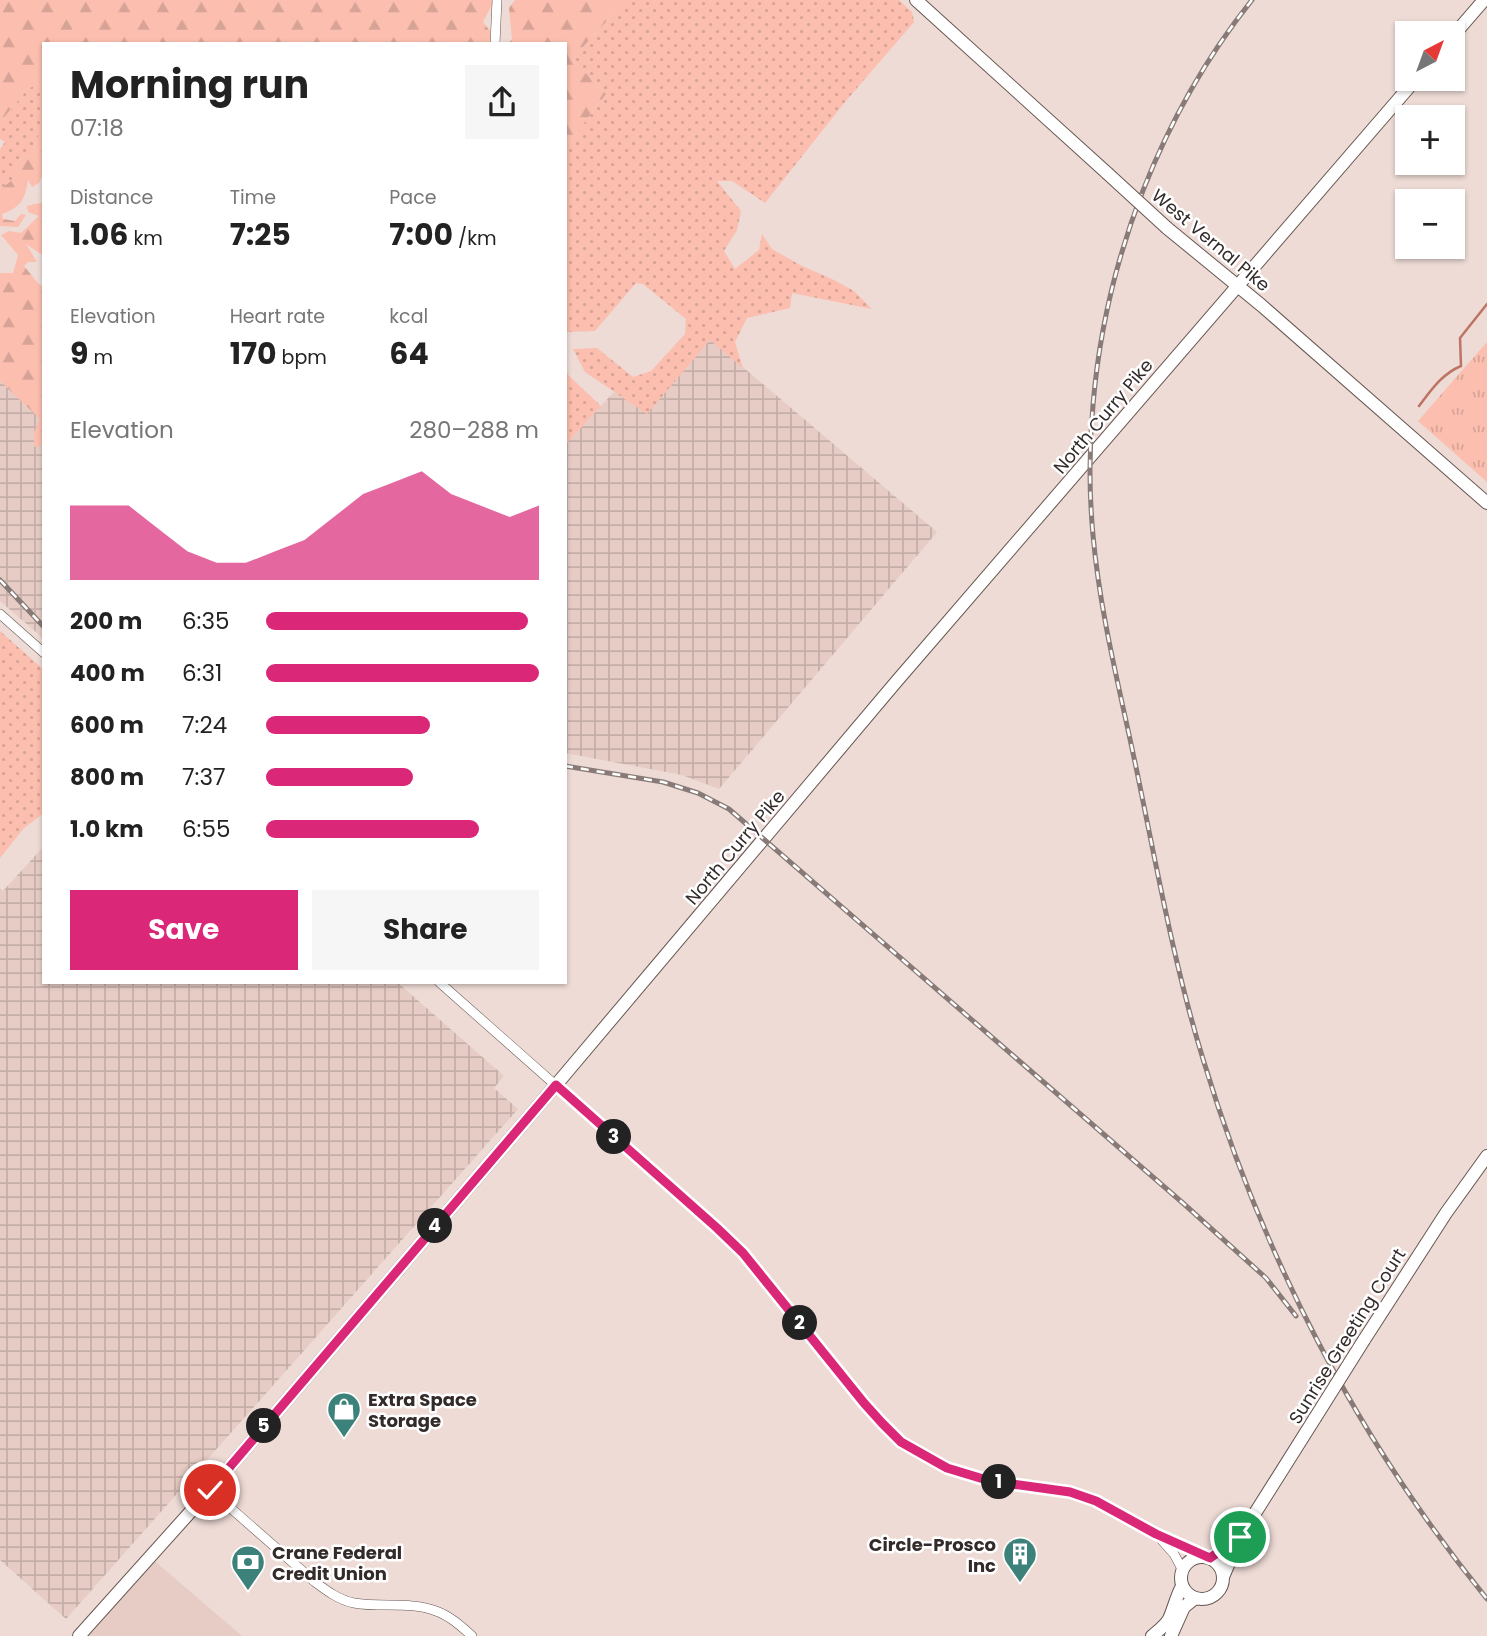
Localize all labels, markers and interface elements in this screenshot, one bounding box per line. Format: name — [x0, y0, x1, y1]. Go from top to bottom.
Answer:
north arrow — [1395, 21, 1465, 91]
map controls — [1395, 21, 1465, 259]
text: Morning run — [70, 58, 309, 111]
button: share — [465, 65, 539, 139]
button: + — [1395, 105, 1465, 175]
text: 07:18 — [70, 112, 124, 144]
street label: West Vernal Pike — [1146, 183, 1276, 297]
text: Distance — [70, 184, 153, 211]
text: Time — [230, 184, 276, 211]
text: Pace — [389, 184, 437, 211]
button: − — [1395, 189, 1465, 259]
text: 1.06 — [70, 213, 128, 256]
text: 7:25 — [230, 213, 291, 256]
text: 7:00 — [389, 213, 453, 256]
text: km — [128, 225, 163, 252]
text: /km — [453, 225, 497, 252]
text: Elevation — [70, 303, 156, 330]
text: Heart rate — [230, 303, 325, 330]
text: kcal — [389, 303, 428, 330]
text: 9 — [70, 332, 88, 375]
text: 170 — [230, 332, 277, 375]
text: 64 — [389, 332, 429, 375]
text: m — [88, 344, 113, 371]
text: bpm — [277, 344, 327, 371]
street label: North Curry Pike — [1048, 353, 1158, 479]
text: Elevation — [70, 414, 174, 446]
text: 280–288 m — [409, 414, 539, 446]
text: 200 m — [70, 605, 142, 637]
text: 6:35 — [182, 605, 230, 637]
text: 400 m — [70, 657, 145, 689]
text: 6:31 — [182, 657, 222, 689]
text: 600 m — [70, 709, 144, 741]
text: 7:24 — [182, 709, 227, 741]
text: 800 m — [70, 761, 144, 793]
text: 7:37 — [182, 761, 226, 793]
street label: North Curry Pike — [680, 784, 790, 910]
text: 1.0 km — [70, 813, 144, 845]
text: 6:55 — [182, 813, 230, 845]
button: Save — [70, 890, 298, 970]
button: Share — [312, 890, 539, 970]
pin: 3 — [596, 1120, 632, 1154]
text: 3 — [608, 1123, 619, 1150]
pin: 4 — [418, 1208, 452, 1244]
text: 4 — [428, 1212, 441, 1239]
street label: Sunrise Greeting Court — [1283, 1243, 1411, 1429]
pin: 2 — [782, 1306, 818, 1340]
text: 2 — [794, 1309, 805, 1336]
place label: Extra Space Storage — [368, 1387, 477, 1433]
shop icon: Extra Space Storage — [325, 1390, 363, 1439]
pin: 5 — [246, 1408, 282, 1444]
text: 5 — [257, 1412, 270, 1439]
pin — [180, 1460, 240, 1520]
pin: 1 — [982, 1464, 1016, 1500]
text: 1 — [995, 1468, 1002, 1495]
icon: check — [191, 1471, 229, 1509]
pin — [1210, 1507, 1270, 1567]
icon: arrive — [1221, 1518, 1259, 1556]
place label: Circle-Prosco Inc — [869, 1532, 996, 1578]
building icon: Circle-Prosco Inc — [1001, 1535, 1039, 1584]
place label: Crane Federal Credit Union — [272, 1540, 402, 1586]
bank icon: Crane Federal Credit Union — [229, 1543, 267, 1592]

